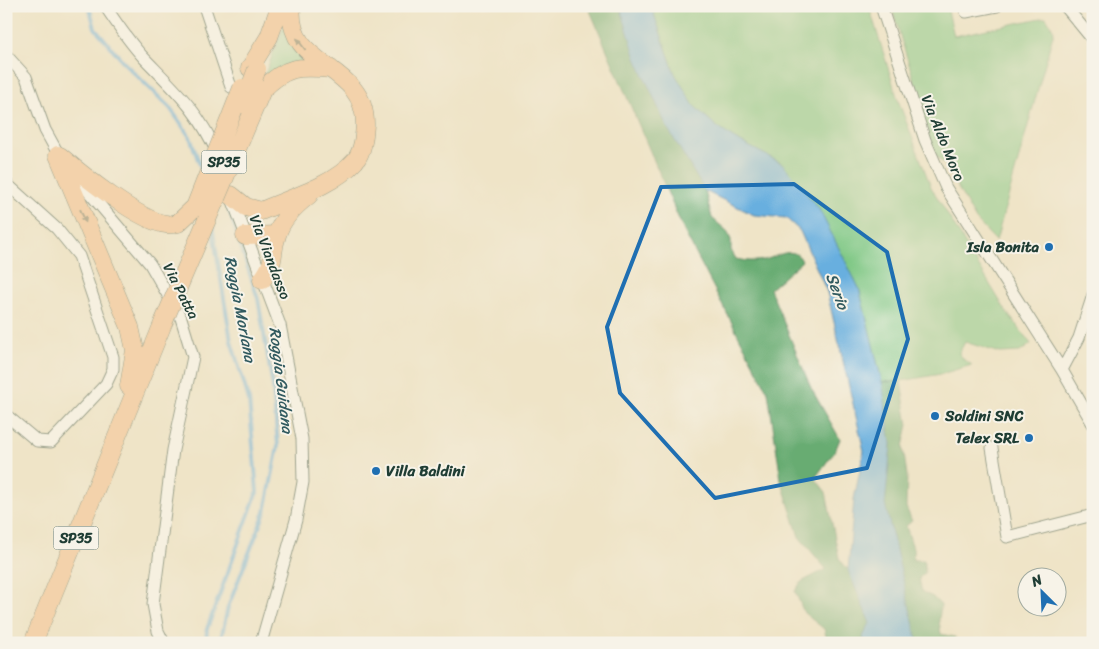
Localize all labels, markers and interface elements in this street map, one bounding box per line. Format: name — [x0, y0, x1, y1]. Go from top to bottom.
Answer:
one-way arrow — [296, 37, 306, 51]
street label: Via Aldo Moro — [914, 91, 972, 186]
road number: SP35 — [202, 150, 246, 173]
one-way arrow — [79, 209, 87, 224]
street label: Via Viandasso — [242, 211, 298, 304]
place label: Isla Bonita — [966, 234, 1039, 260]
marker: Isla Bonita — [1043, 241, 1055, 253]
water label: Roggia Morlana — [216, 254, 265, 367]
street label: Via Patta — [156, 258, 207, 324]
water label: Serio — [818, 269, 858, 315]
water label: Roggia Guidana — [261, 325, 303, 437]
place label: Soldini SNC — [944, 403, 1024, 429]
marker: Soldini SNC — [929, 410, 941, 422]
place label: Telex SRL — [955, 425, 1020, 451]
marker: Telex SRL — [1023, 432, 1035, 444]
place label: Villa Baldini — [386, 458, 466, 484]
marker: Villa Baldini — [370, 465, 382, 477]
road number: SP35 — [54, 526, 98, 550]
north arrow — [1016, 566, 1066, 616]
text: N — [1026, 567, 1047, 594]

